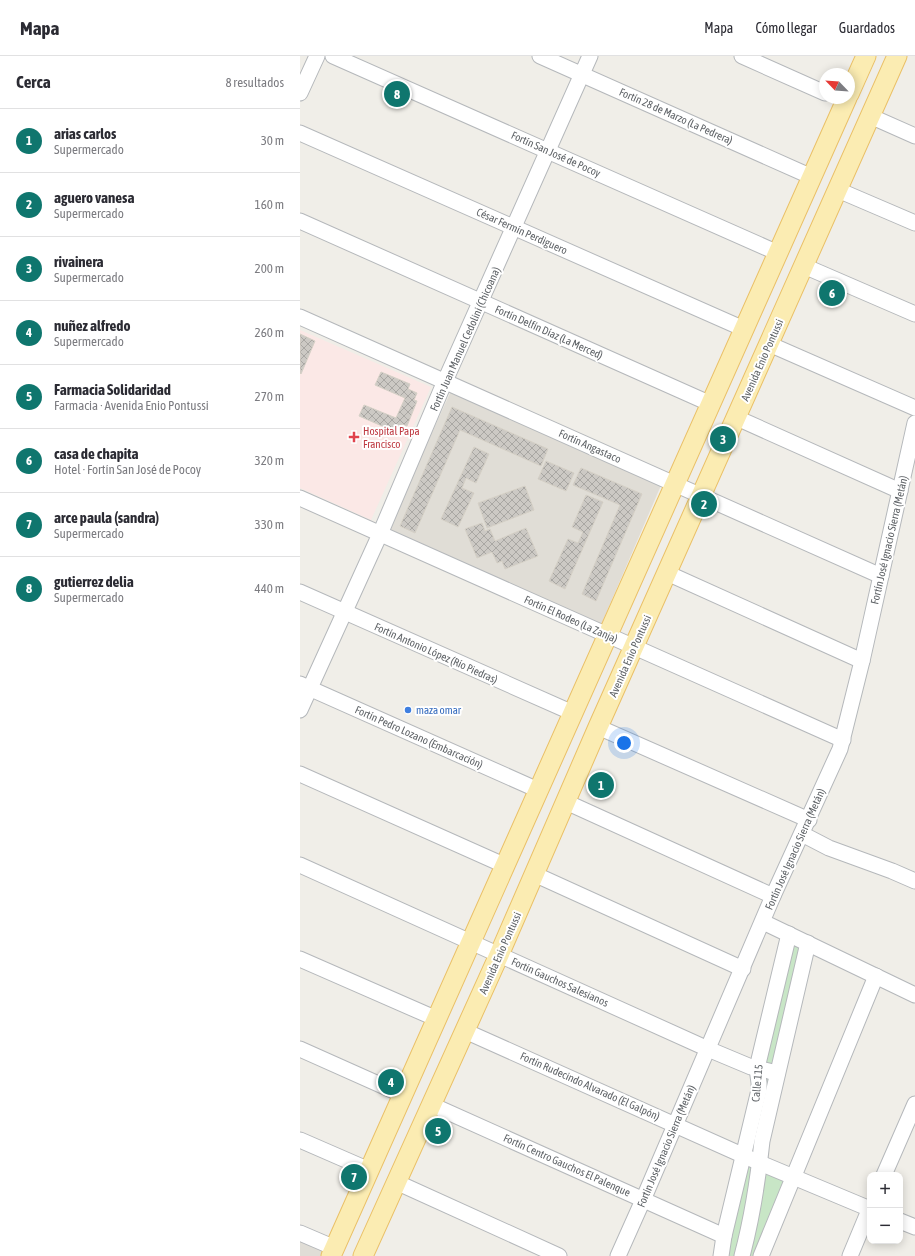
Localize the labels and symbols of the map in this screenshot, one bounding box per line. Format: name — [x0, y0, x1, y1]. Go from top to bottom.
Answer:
north arrow — [819, 68, 855, 104]
pin: 8 — [384, 79, 410, 109]
street label: Fortín 28 de Marzo (La Pedrera) — [617, 86, 735, 147]
street label: Fortín San José de Pocoy — [509, 129, 603, 179]
street label: César Fermín Perdiguero — [475, 206, 569, 256]
street label: Fortín Juan Manuel Cedolini (Chicoana) — [428, 265, 502, 413]
pin: 6 — [819, 278, 845, 308]
street label: Fortín Delfín Díaz (La Merced) — [493, 303, 605, 361]
street label: Avenida Enio Pontussi — [739, 317, 785, 403]
pin: 3 — [710, 424, 736, 454]
place label: Hospital Papa Francisco — [363, 425, 420, 450]
street label: Fortín Angastaco — [557, 427, 623, 465]
marker: Hospital Papa Francisco — [348, 431, 360, 443]
street label: Fortín José Ignacio Sierra (Metán) — [868, 474, 910, 606]
pin: 2 — [691, 489, 717, 519]
street label: Fortín El Rodeo (La Zanja) — [522, 593, 620, 645]
street label: Avenida Enio Pontussi — [607, 613, 653, 699]
street label: Fortín Antonio López (Río Piedras) — [373, 620, 500, 686]
street label: Fortín Pedro Lozano (Embarcación) — [353, 703, 485, 771]
place label: maza omar — [416, 704, 462, 716]
marker: maza omar — [403, 705, 413, 715]
your location — [614, 733, 634, 753]
pin: 1 — [588, 770, 614, 800]
street label: Fortín José Ignacio Sierra (Metán) — [763, 786, 827, 912]
street label: Avenida Enio Pontussi — [477, 910, 523, 996]
street label: Fortín Gauchos Salesianos — [510, 955, 610, 1009]
street label: Fortín Rudecindo Alvarado (El Galpón) — [518, 1050, 662, 1122]
street label: Calle 115 — [749, 1064, 765, 1102]
pin: 4 — [378, 1067, 404, 1097]
street label: Fortín José Ignacio Sierra (Metán) — [635, 1083, 697, 1209]
pin: 5 — [425, 1116, 451, 1146]
street label: Fortín Centro Gauchos El Palenque — [502, 1132, 632, 1198]
pin: 7 — [341, 1162, 367, 1192]

